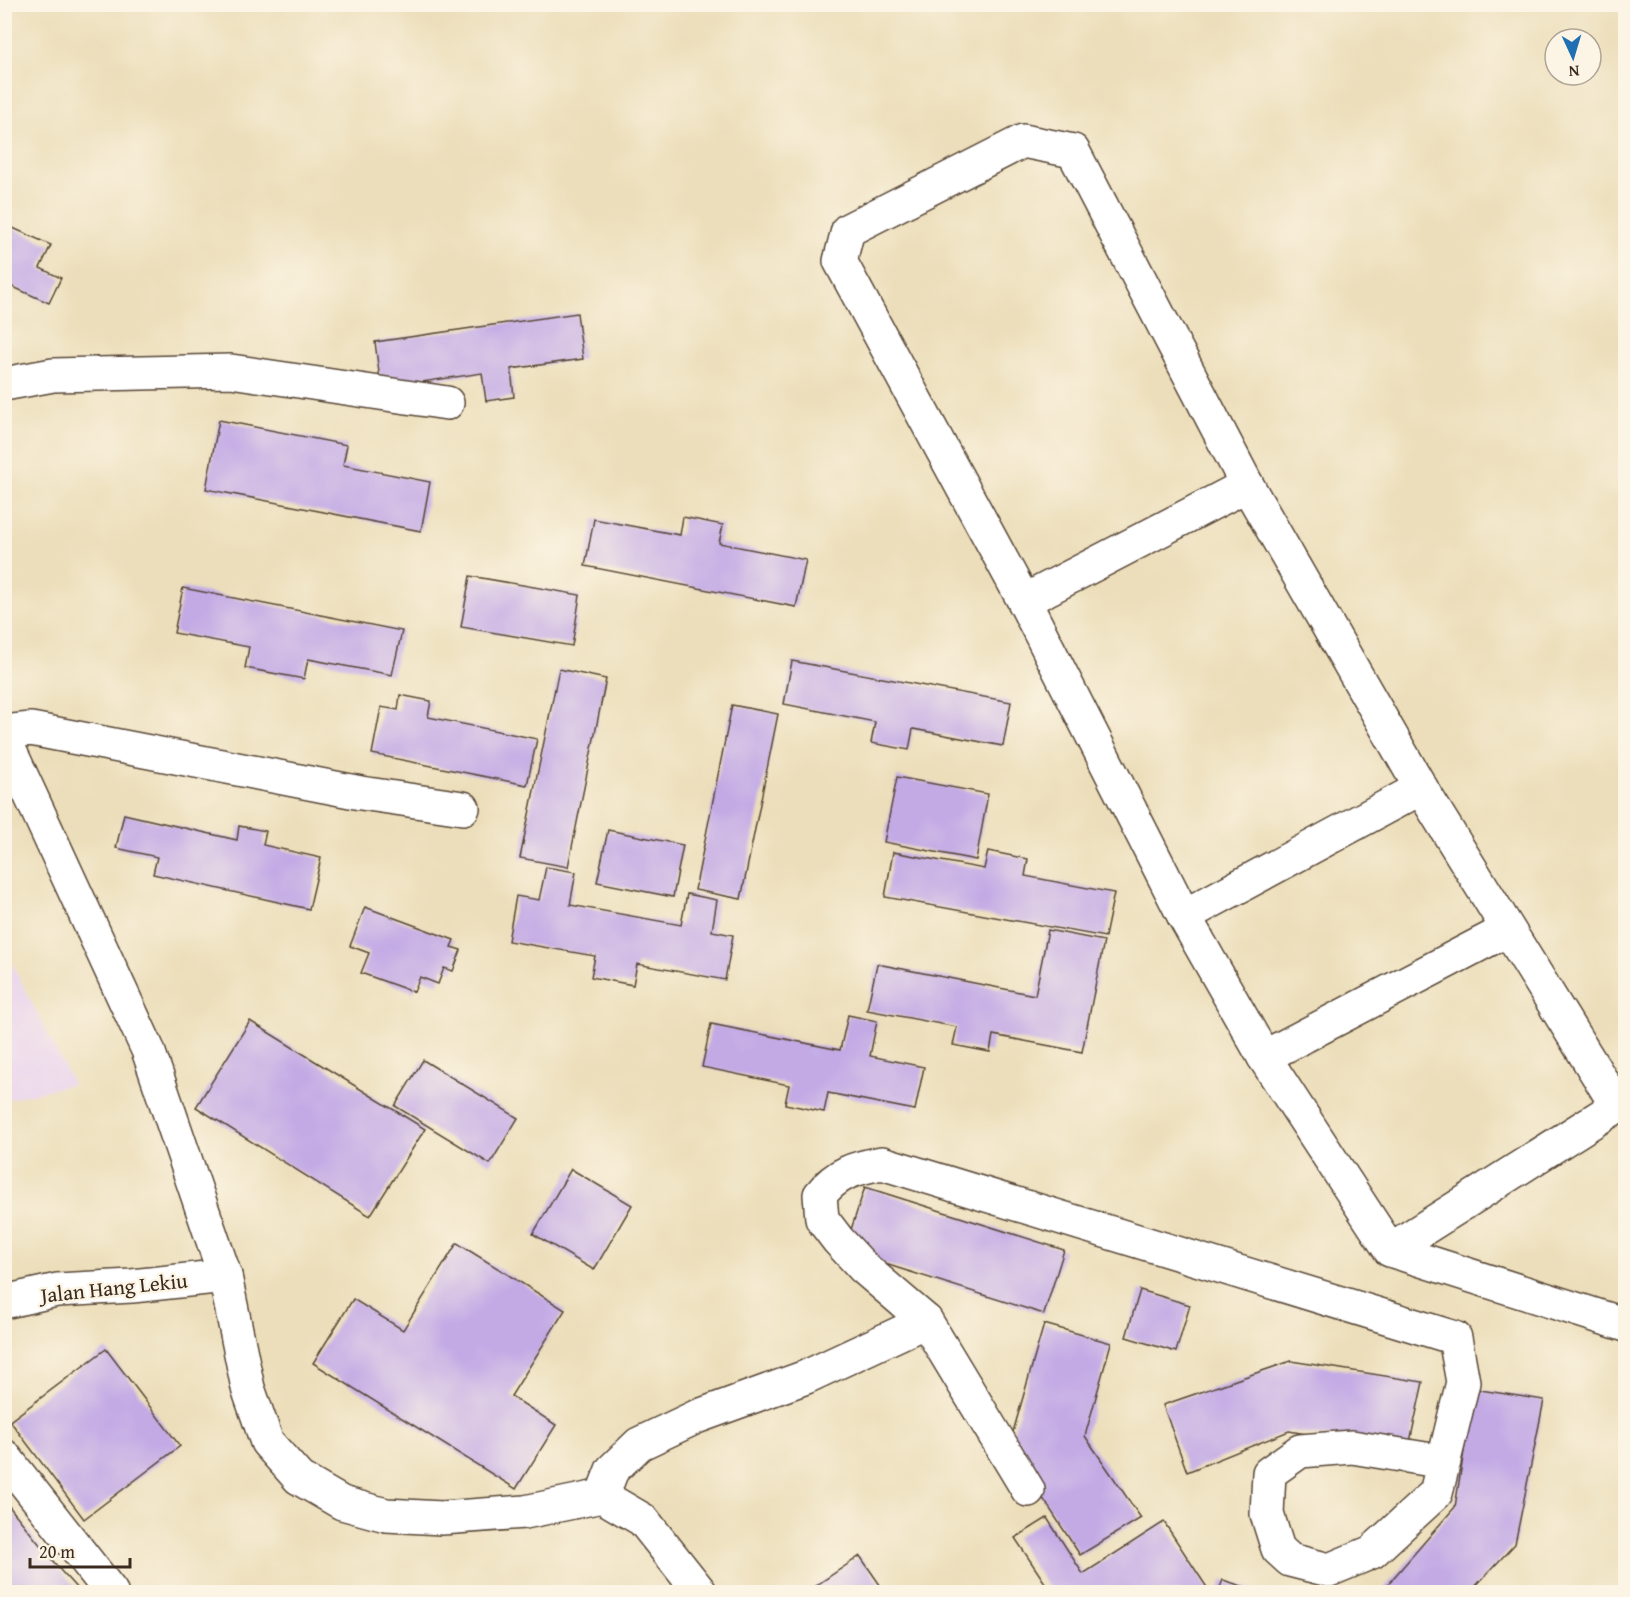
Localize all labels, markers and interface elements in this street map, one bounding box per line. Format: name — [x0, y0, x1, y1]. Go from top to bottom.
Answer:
north arrow — [1543, 27, 1603, 87]
text: N — [1568, 60, 1580, 84]
street label: Jalan Hang Lekiu — [36, 1264, 190, 1311]
scale bar — [30, 1531, 130, 1569]
text: 20 m — [39, 1538, 75, 1565]

